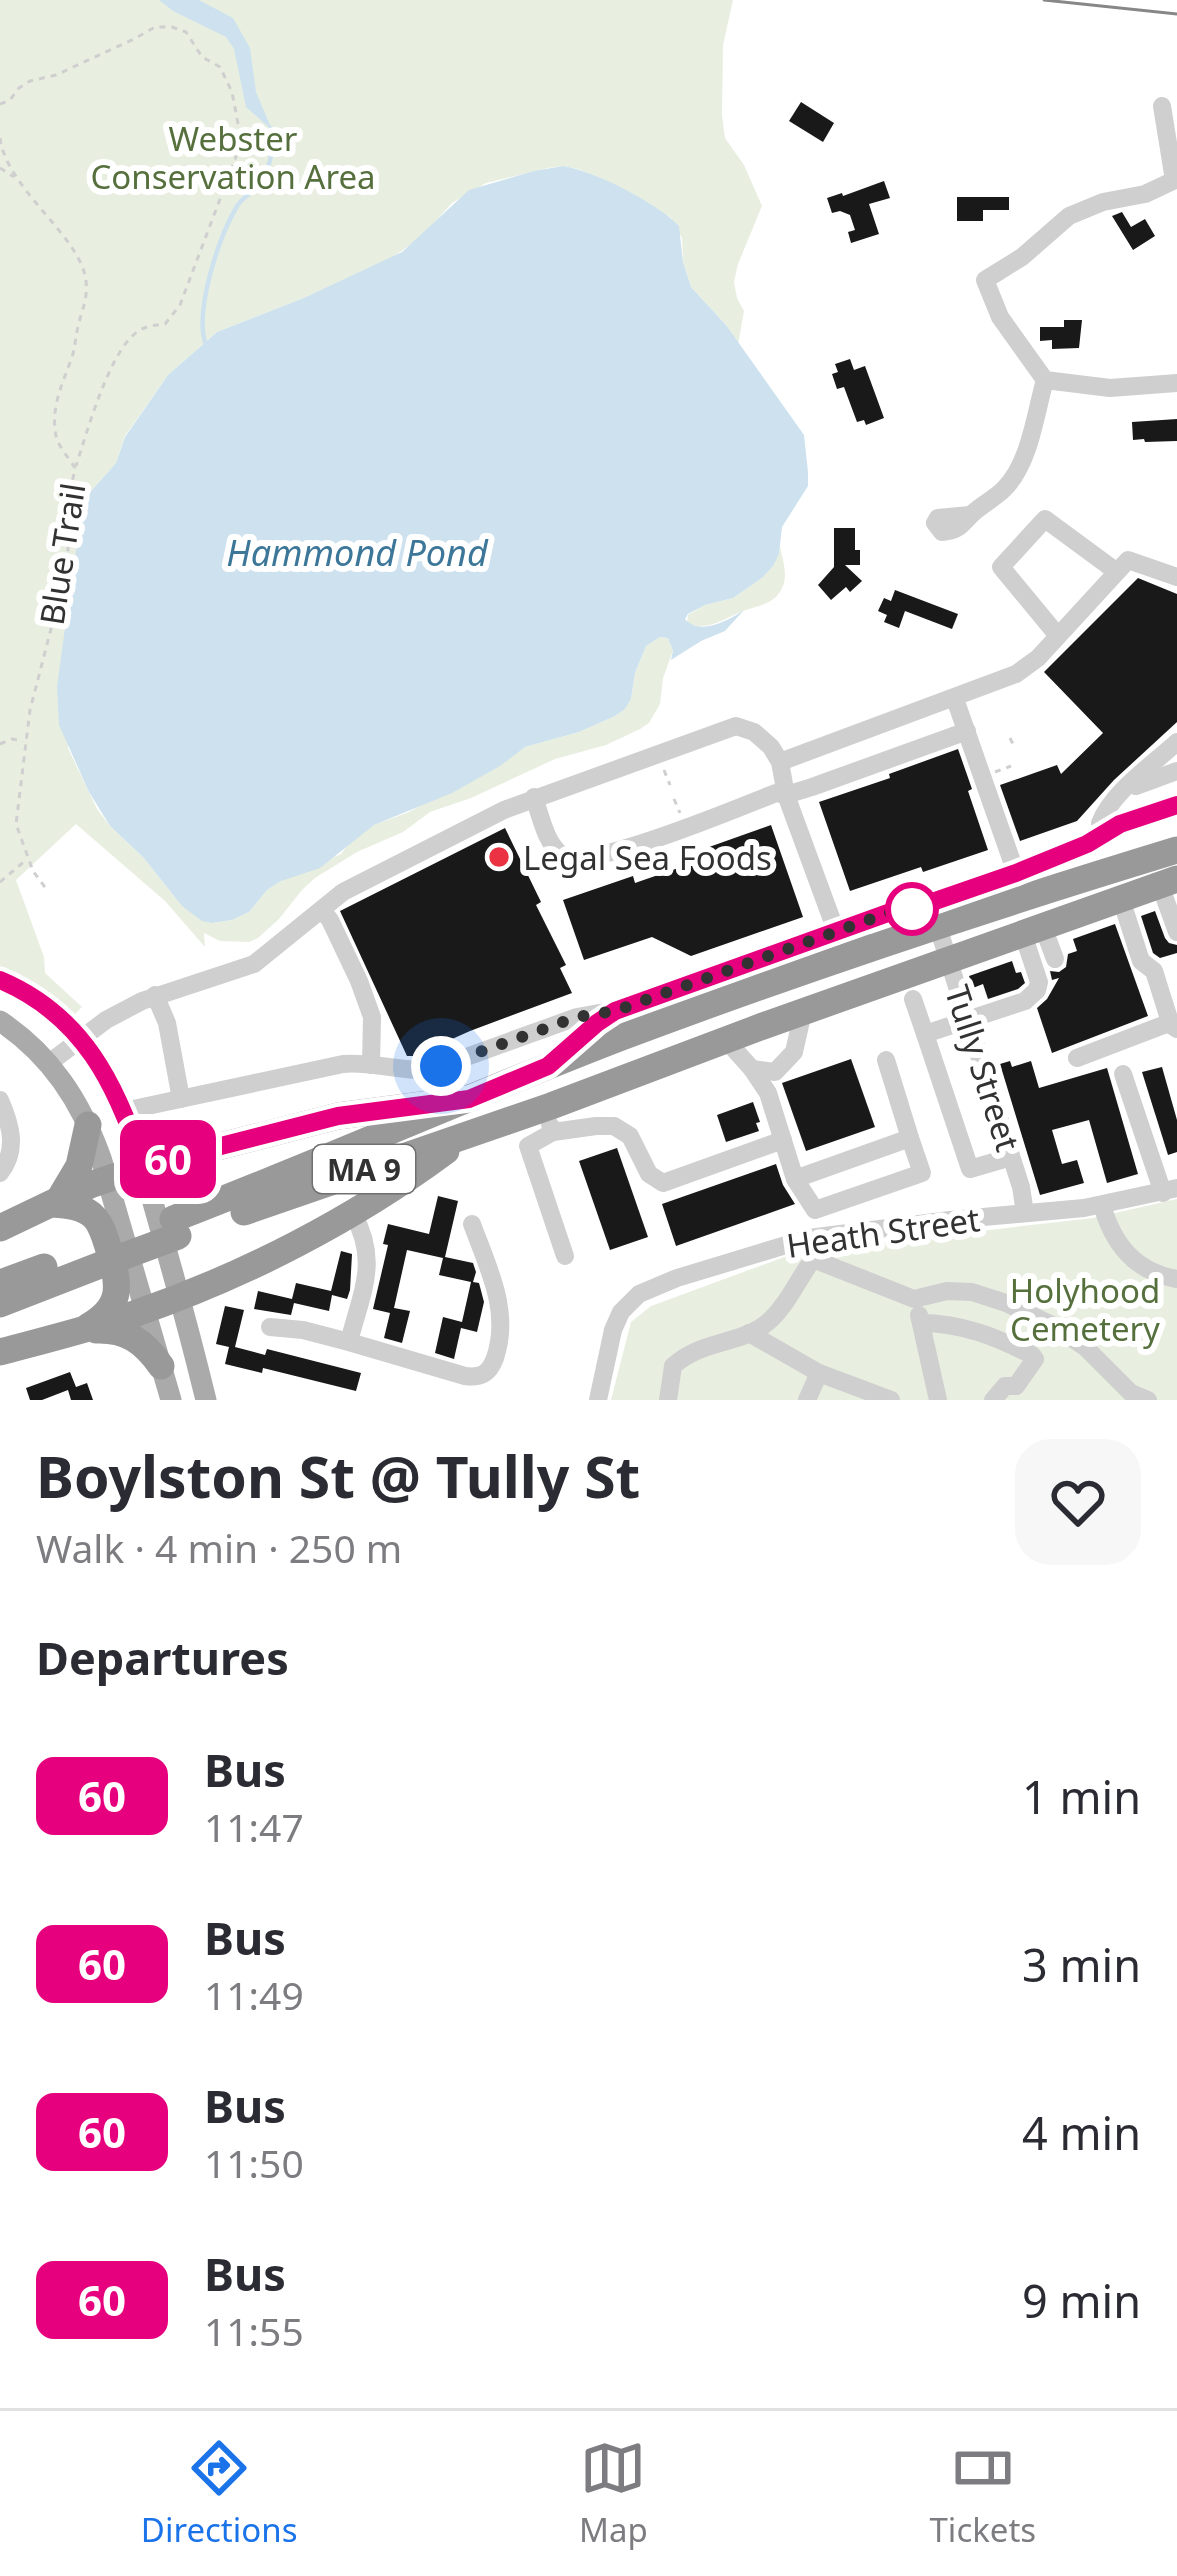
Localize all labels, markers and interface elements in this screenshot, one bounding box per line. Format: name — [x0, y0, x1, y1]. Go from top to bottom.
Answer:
park label: Webster Conservation Area — [90, 116, 376, 199]
street label: Blue Trail — [29, 480, 95, 628]
water label: Hammond Pond — [226, 528, 489, 577]
place label: Legal Sea Foods — [523, 835, 772, 880]
marker: Legal Sea Foods — [486, 844, 512, 870]
unlabelled marker — [887, 884, 937, 934]
street label: Tully Street — [935, 979, 1031, 1157]
your location — [411, 1036, 471, 1096]
line badge: 60 — [114, 1120, 222, 1198]
text: 60 — [144, 1130, 192, 1187]
road number: MA 9 — [313, 1145, 415, 1193]
street label: Heath Street — [784, 1196, 983, 1268]
park label: Holyhood Cemetery — [1010, 1268, 1160, 1351]
text: Boylston St @ Tully St — [36, 1437, 640, 1515]
button: heart — [1015, 1439, 1141, 1565]
text: Walk · 4 min · 250 m — [36, 1521, 402, 1574]
text: Departures — [36, 1627, 289, 1688]
text: Bus — [204, 1739, 286, 1800]
text: 1 min — [1022, 1766, 1141, 1827]
text: 60 — [78, 1767, 126, 1824]
text: 11:47 — [204, 1800, 304, 1853]
text: Bus — [204, 1907, 286, 1968]
text: 3 min — [1022, 1934, 1141, 1995]
text: 60 — [78, 1935, 126, 1992]
text: 11:49 — [204, 1968, 304, 2021]
text: Bus — [204, 2075, 286, 2136]
text: 4 min — [1022, 2102, 1141, 2163]
text: 60 — [78, 2103, 126, 2160]
text: 11:50 — [204, 2136, 304, 2189]
text: Bus — [204, 2243, 286, 2304]
text: 9 min — [1022, 2270, 1141, 2331]
text: 60 — [78, 2271, 126, 2328]
text: 11:55 — [204, 2304, 304, 2357]
tab: Directions — [141, 2435, 297, 2552]
tab: Map — [579, 2435, 648, 2552]
tab: Tickets — [930, 2435, 1036, 2552]

